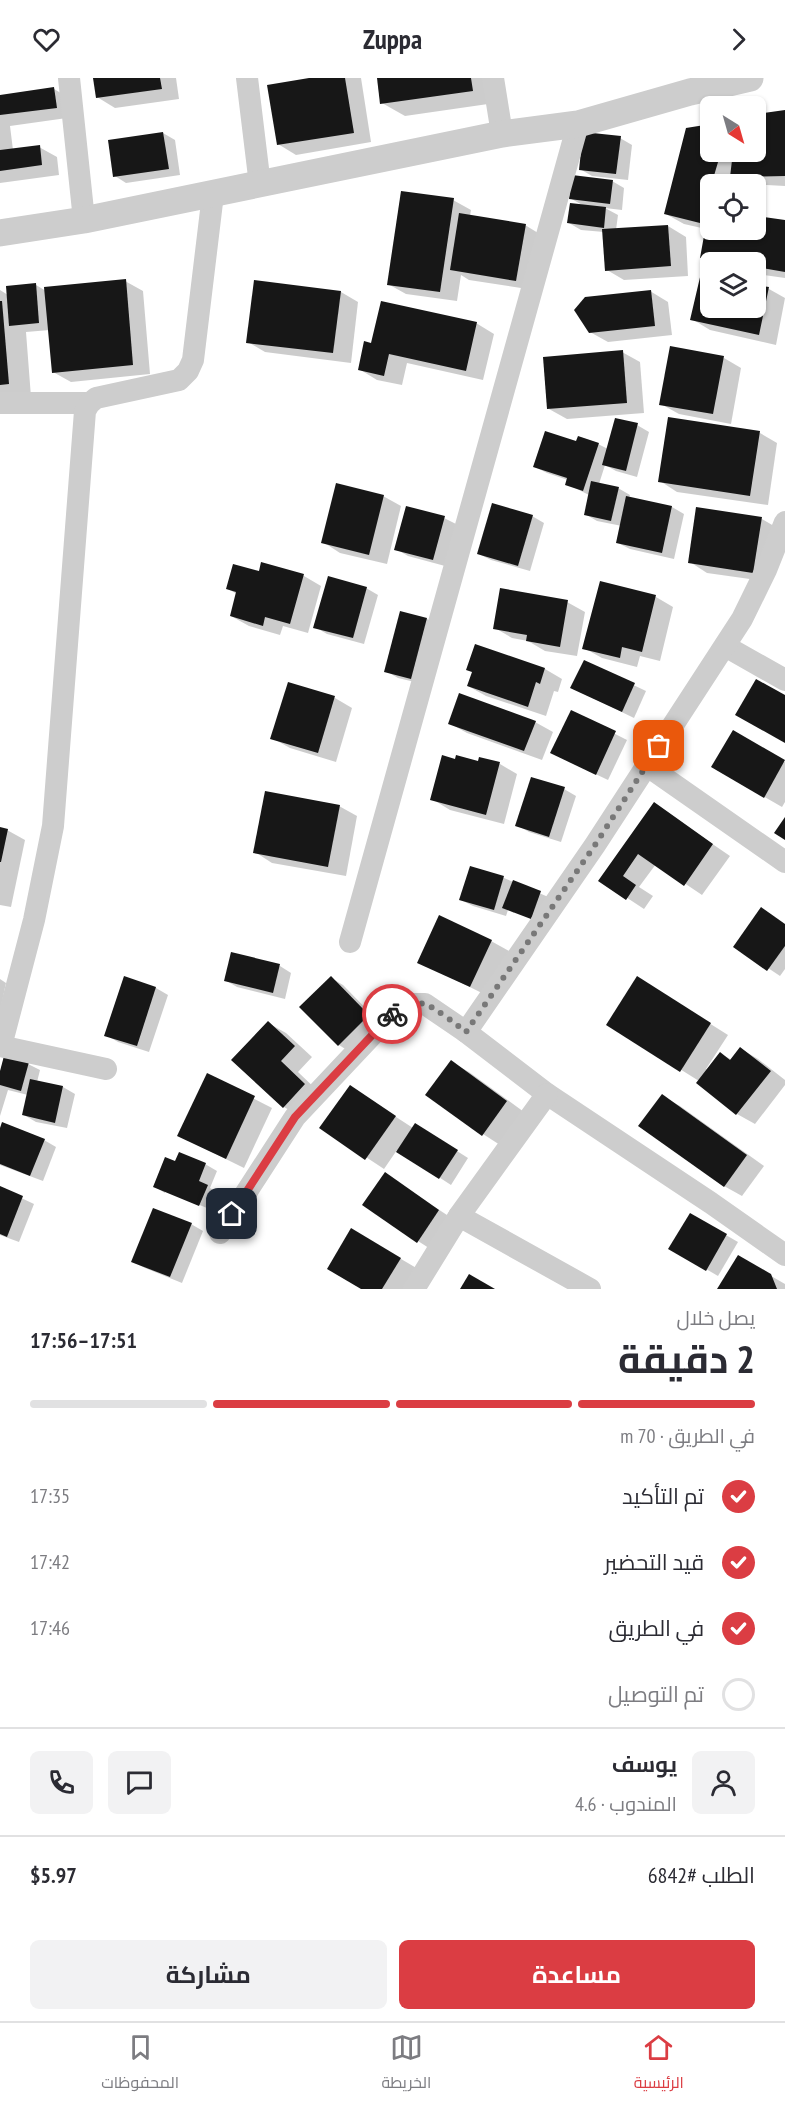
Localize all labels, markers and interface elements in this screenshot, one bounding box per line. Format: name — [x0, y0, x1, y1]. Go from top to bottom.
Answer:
text: Zuppa — [363, 22, 422, 56]
icon: heart — [30, 23, 63, 56]
icon: forward — [722, 23, 755, 56]
north arrow — [700, 96, 766, 162]
map controls — [700, 96, 766, 318]
button: locate — [700, 174, 766, 240]
button: layers — [700, 252, 766, 318]
pin — [633, 720, 684, 771]
icon: bag — [642, 729, 675, 762]
courier — [362, 984, 422, 1044]
icon: bike — [376, 998, 409, 1031]
pin — [206, 1188, 257, 1239]
icon: home — [215, 1197, 248, 1230]
text: يصل خلال — [677, 1305, 755, 1331]
text: 17:51–17:56 — [30, 1326, 137, 1354]
text: 2 دقيقة — [618, 1333, 755, 1384]
text: في الطريق · 70 m — [620, 1423, 755, 1449]
icon: check — [722, 1480, 755, 1513]
text: تم التأكيد — [622, 1482, 704, 1510]
text: 17:35 — [30, 1483, 70, 1509]
icon: check — [722, 1546, 755, 1579]
text: قيد التحضير — [604, 1548, 704, 1576]
text: 17:42 — [30, 1549, 70, 1575]
icon: check — [722, 1612, 755, 1645]
text: في الطريق — [609, 1614, 704, 1642]
text: 17:46 — [30, 1615, 70, 1641]
text: تم التوصيل — [608, 1680, 704, 1708]
text: يوسف — [612, 1750, 677, 1778]
button: phone — [30, 1751, 93, 1814]
button: chat — [108, 1751, 171, 1814]
button: person — [692, 1751, 755, 1814]
text: المندوب · 4.6 — [575, 1791, 677, 1817]
text: $5.97 — [30, 1861, 77, 1889]
text: الطلب #6842 — [648, 1861, 755, 1889]
button: مشاركة — [30, 1940, 387, 2009]
button: مساعدة — [399, 1940, 755, 2009]
tab: المحفوظات — [101, 2031, 179, 2097]
tab: الخريطة — [381, 2031, 431, 2097]
tab: الرئيسية — [634, 2031, 684, 2097]

